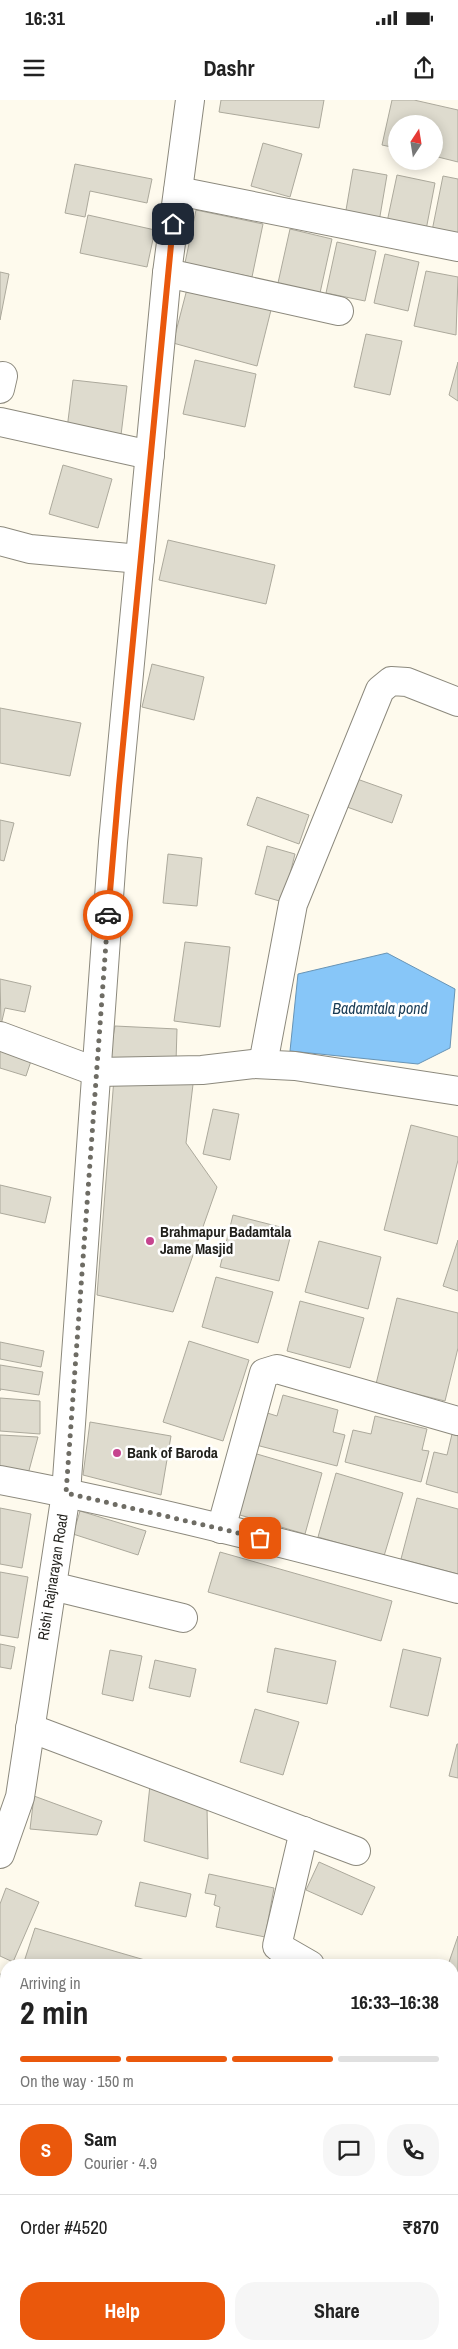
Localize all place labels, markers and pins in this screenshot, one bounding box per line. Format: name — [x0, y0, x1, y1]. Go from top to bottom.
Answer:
pin — [152, 203, 194, 245]
place label: Brahmapur Badamtala Jame Masjid — [160, 1221, 291, 1259]
marker: Brahmapur Badamtala Jame Masjid — [144, 1235, 156, 1247]
place label: Bank of Baroda — [127, 1442, 218, 1463]
marker: Bank of Baroda — [111, 1447, 123, 1459]
pin — [239, 1517, 281, 1559]

